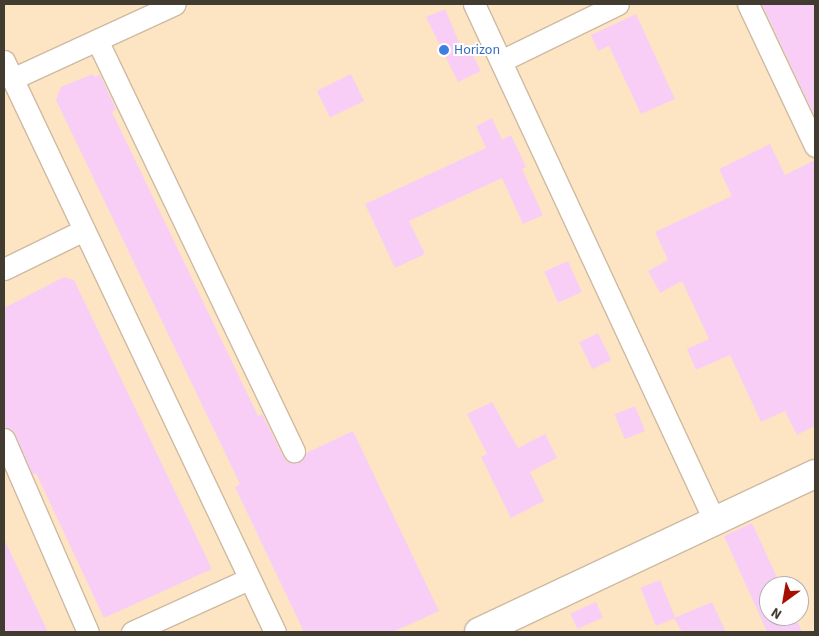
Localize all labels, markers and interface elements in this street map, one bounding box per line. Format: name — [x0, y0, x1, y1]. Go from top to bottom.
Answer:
place label: Horizon — [454, 42, 500, 58]
marker: Horizon — [438, 44, 450, 56]
north arrow — [759, 576, 809, 626]
text: N — [767, 602, 786, 624]

